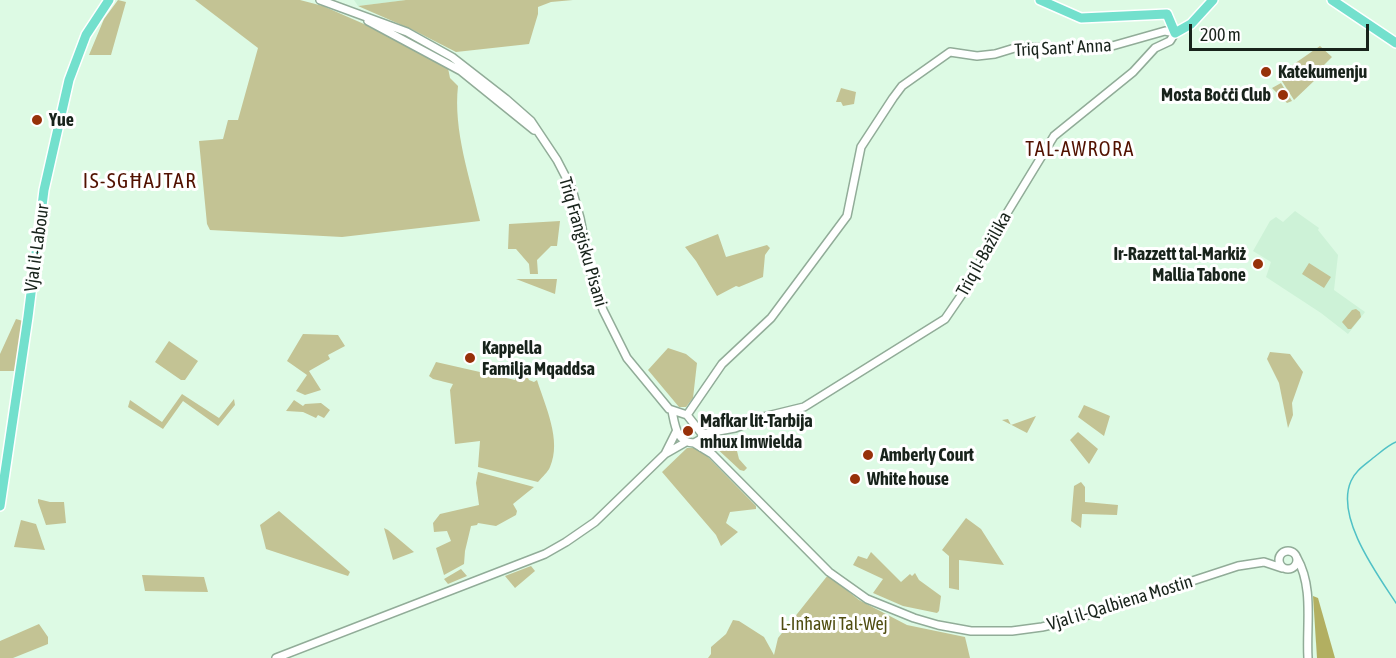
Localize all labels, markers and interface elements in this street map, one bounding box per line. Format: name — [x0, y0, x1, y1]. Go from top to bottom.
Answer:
scale bar — [1192, 12, 1372, 50]
text: 200 m — [1200, 24, 1241, 45]
street label: Triq Sant' Anna — [1014, 35, 1112, 61]
place label: Katekumenju — [1278, 61, 1367, 83]
marker: Katekumenju — [1259, 65, 1273, 79]
place label: Mosta Boċċi Club — [1161, 84, 1271, 106]
marker: Mosta Boċċi Club — [1276, 88, 1290, 102]
place label: Yue — [49, 109, 74, 131]
marker: Yue — [30, 113, 44, 127]
district label: TAL-AWRORA — [1025, 138, 1135, 162]
district label: IS-SGĦAJTAR — [83, 168, 197, 194]
street label: Triq Franġisku Pisani — [554, 175, 612, 309]
street label: Vjal il-Labour — [20, 203, 54, 293]
street label: Triq il-Bażilika — [952, 208, 1016, 300]
place label: Ir-Razzett tal-Markiż Mallia Tabone — [1113, 243, 1246, 286]
marker: Ir-Razzett tal-Markiż Mallia Tabone — [1251, 257, 1265, 271]
place label: Kappella Familja Mqaddsa — [482, 337, 595, 380]
marker: Kappella Familja Mqaddsa — [463, 351, 477, 365]
place label: Mafkar lit-Tarbija mhux Imwielda — [700, 410, 813, 452]
marker: Mafkar lit-Tarbija mhux Imwielda — [681, 424, 695, 438]
place label: Amberly Court — [880, 444, 974, 466]
marker: Amberly Court — [861, 448, 875, 462]
place label: White house — [867, 468, 949, 490]
marker: White house — [848, 472, 862, 486]
street label: Vjal il-Qalbiena Mostin — [1045, 571, 1195, 635]
park label: L-Inħawi Tal-Wej — [780, 613, 888, 635]

